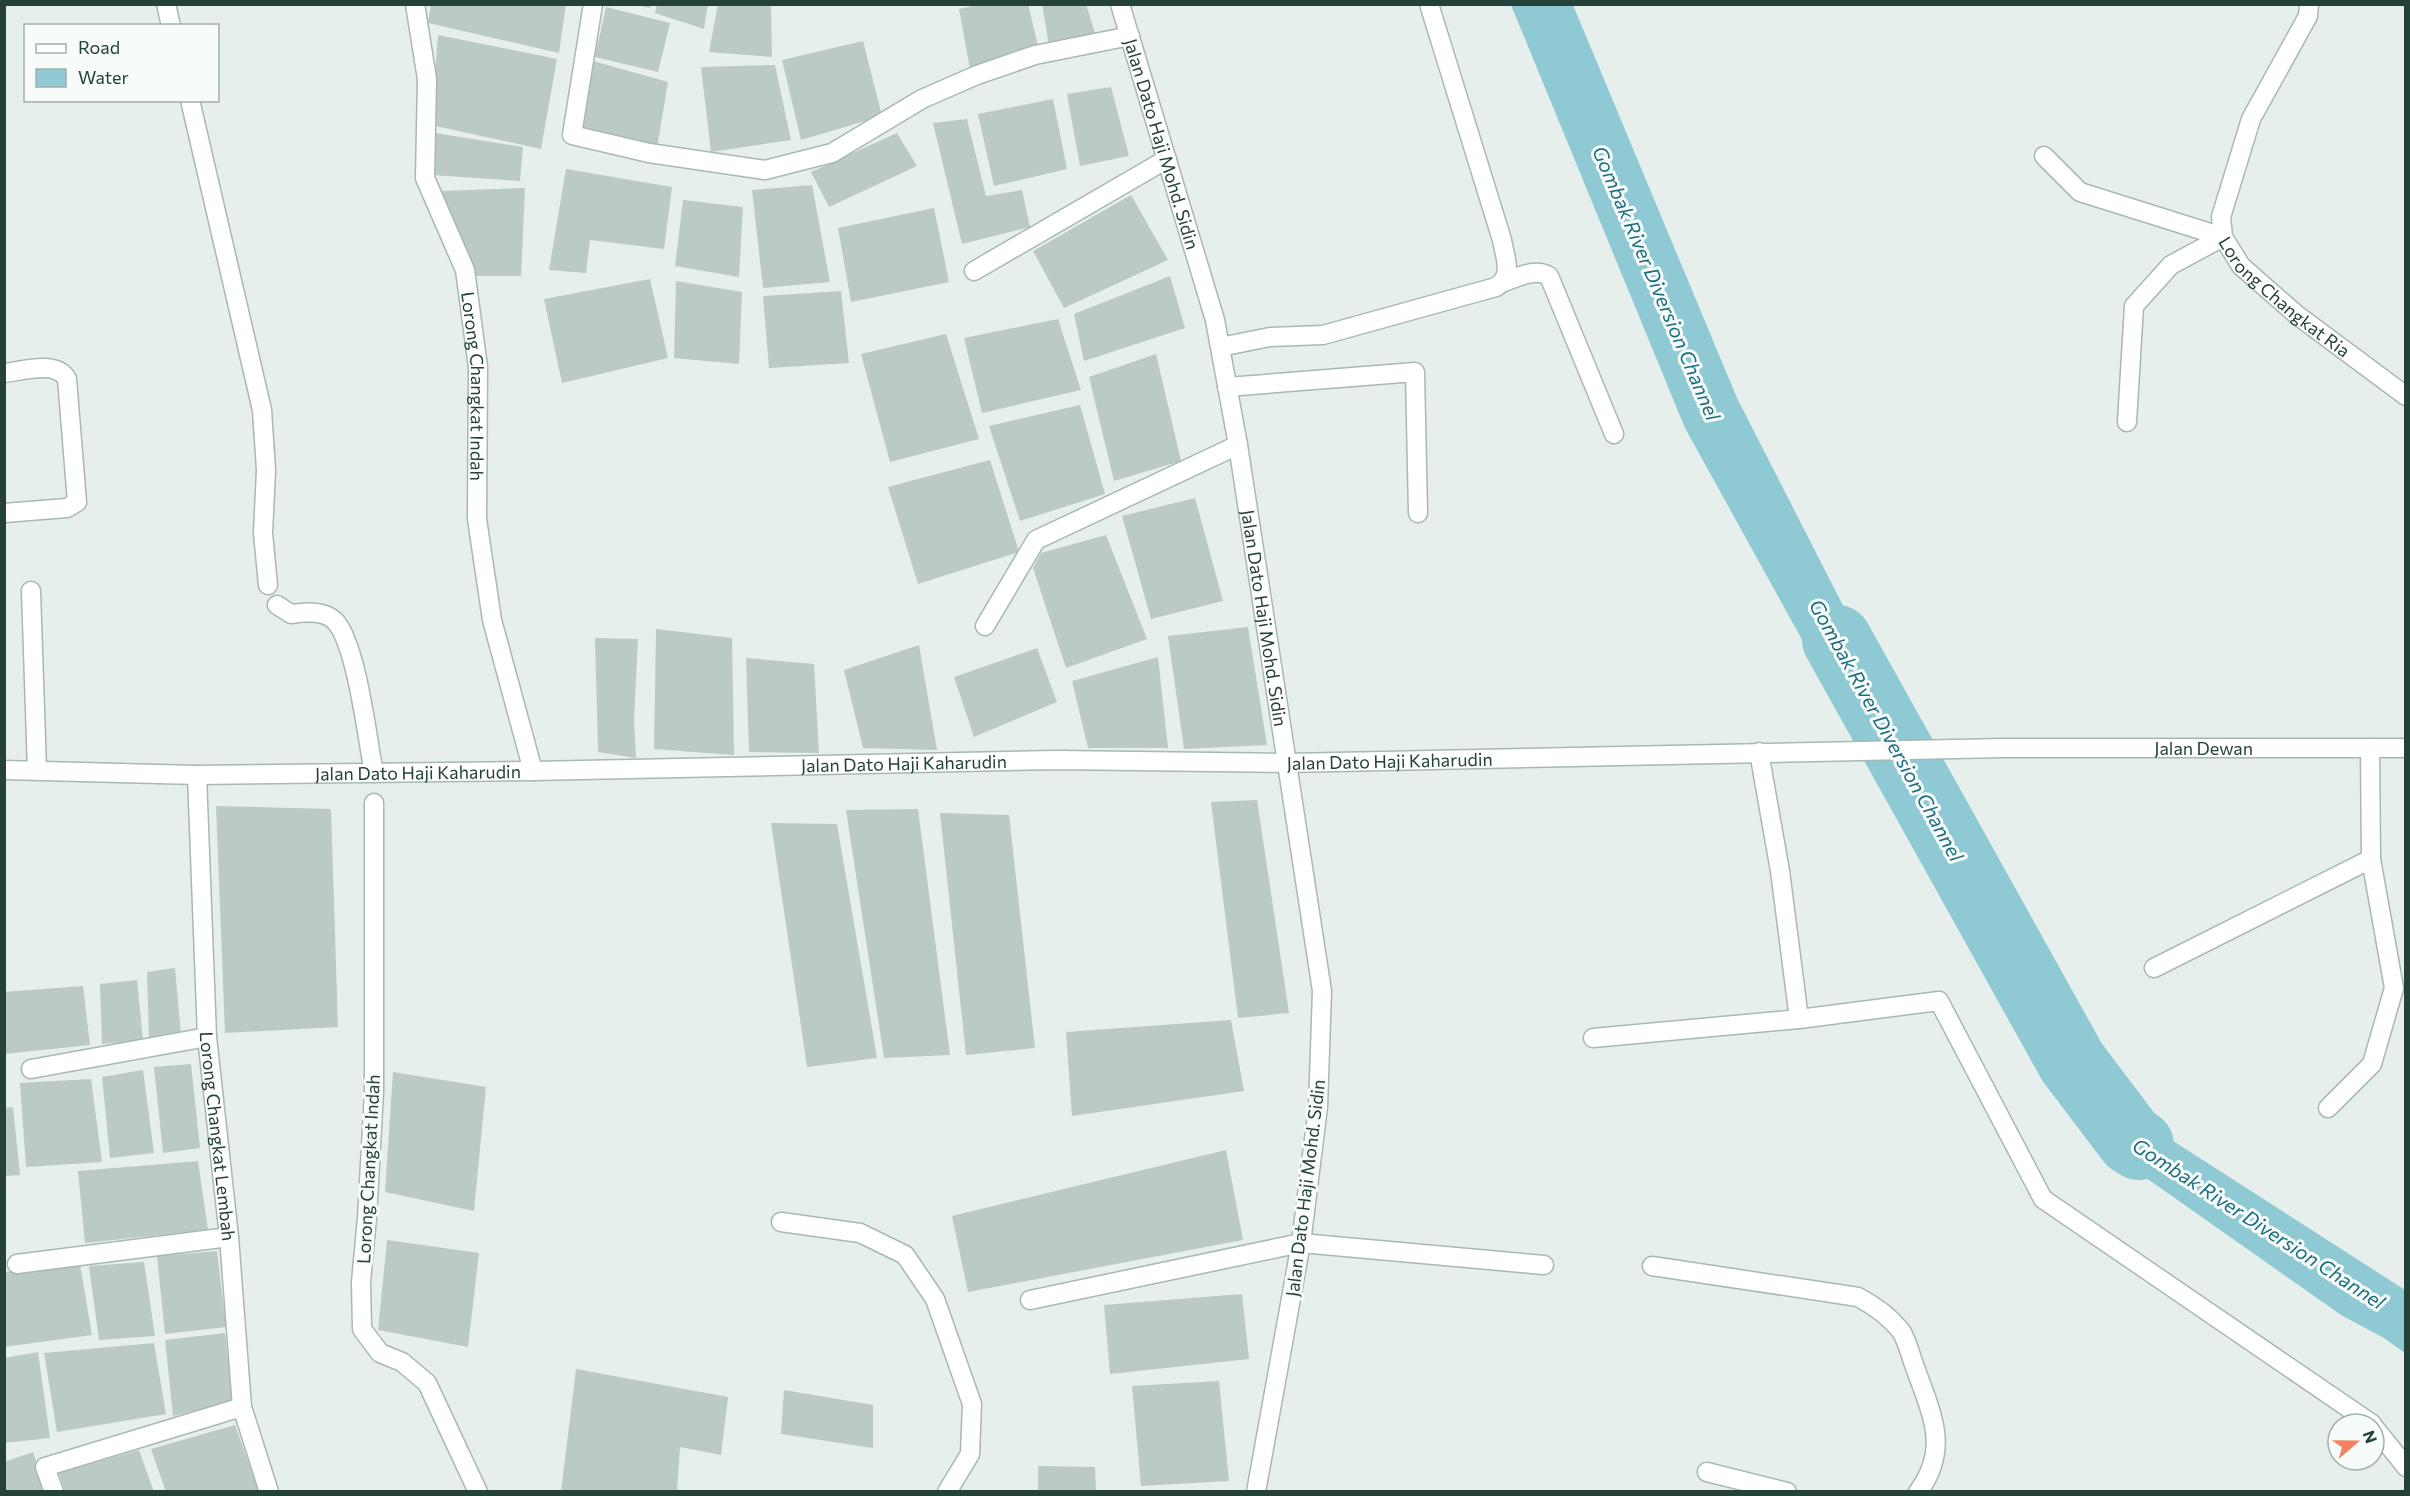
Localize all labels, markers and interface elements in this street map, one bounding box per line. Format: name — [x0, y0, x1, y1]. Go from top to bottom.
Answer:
legend — [24, 24, 219, 102]
text: Road — [78, 36, 120, 58]
street label: Jalan Dato Haji Mohd. Sidin — [1120, 36, 1204, 252]
text: Water — [78, 66, 129, 88]
water label: Gombak River Diversion Channel — [1588, 142, 1726, 425]
street label: Lorong Changkat Ria — [2214, 232, 2354, 362]
street label: Lorong Changkat Indah — [457, 290, 489, 481]
street label: Jalan Dato Haji Mohd. Sidin — [1237, 508, 1292, 728]
water label: Gombak River Diversion Channel — [1805, 595, 1970, 866]
street label: Jalan Dewan — [2154, 737, 2253, 759]
street label: Jalan Dato Haji Kaharudin — [1286, 748, 1493, 774]
street label: Jalan Dato Haji Kaharudin — [801, 750, 1007, 776]
street label: Jalan Dato Haji Kaharudin — [315, 760, 521, 785]
street label: Lorong Changkat Lembah — [196, 1031, 240, 1242]
street label: Lorong Changkat Indah — [352, 1074, 384, 1264]
street label: Jalan Dato Haji Mohd. Sidin — [1281, 1078, 1329, 1298]
water label: Gombak River Diversion Channel — [2128, 1132, 2390, 1314]
north arrow — [2326, 1412, 2386, 1472]
text: N — [2360, 1428, 2382, 1446]

